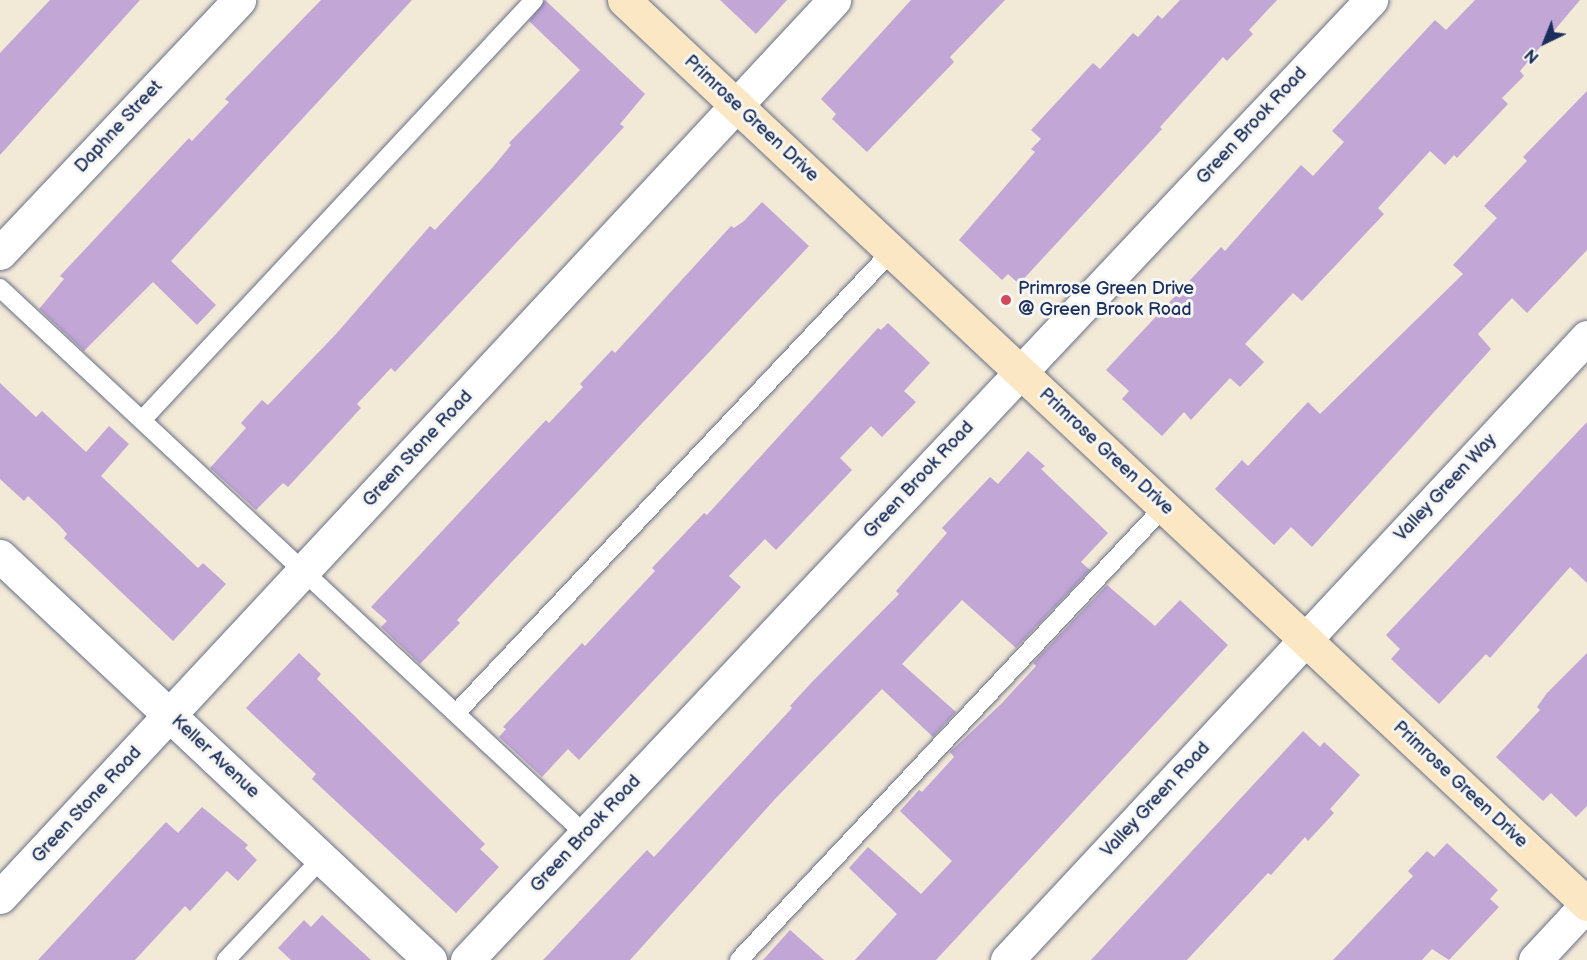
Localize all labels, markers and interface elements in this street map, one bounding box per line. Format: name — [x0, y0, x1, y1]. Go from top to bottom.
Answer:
north arrow — [1515, 12, 1575, 72]
text: N — [1522, 44, 1543, 67]
street label: Primrose Green Drive — [679, 51, 823, 187]
street label: Green Brook Road — [1192, 63, 1312, 189]
street label: Daphne Street — [71, 76, 167, 178]
place label: Primrose Green Drive @ Green Brook Road — [1018, 279, 1194, 322]
marker: Primrose Green Drive @ Green Brook Road — [999, 293, 1013, 307]
street label: Primrose Green Drive — [1034, 384, 1178, 520]
street label: Green Stone Road — [359, 386, 477, 512]
street label: Green Brook Road — [859, 417, 979, 543]
street label: Valley Green Way — [1390, 429, 1502, 547]
street label: Keller Avenue — [167, 711, 263, 803]
street label: Primrose Green Drive — [1388, 717, 1532, 853]
street label: Valley Green Road — [1097, 737, 1215, 863]
street label: Green Stone Road — [28, 742, 146, 868]
street label: Green Brook Road — [526, 771, 646, 897]

